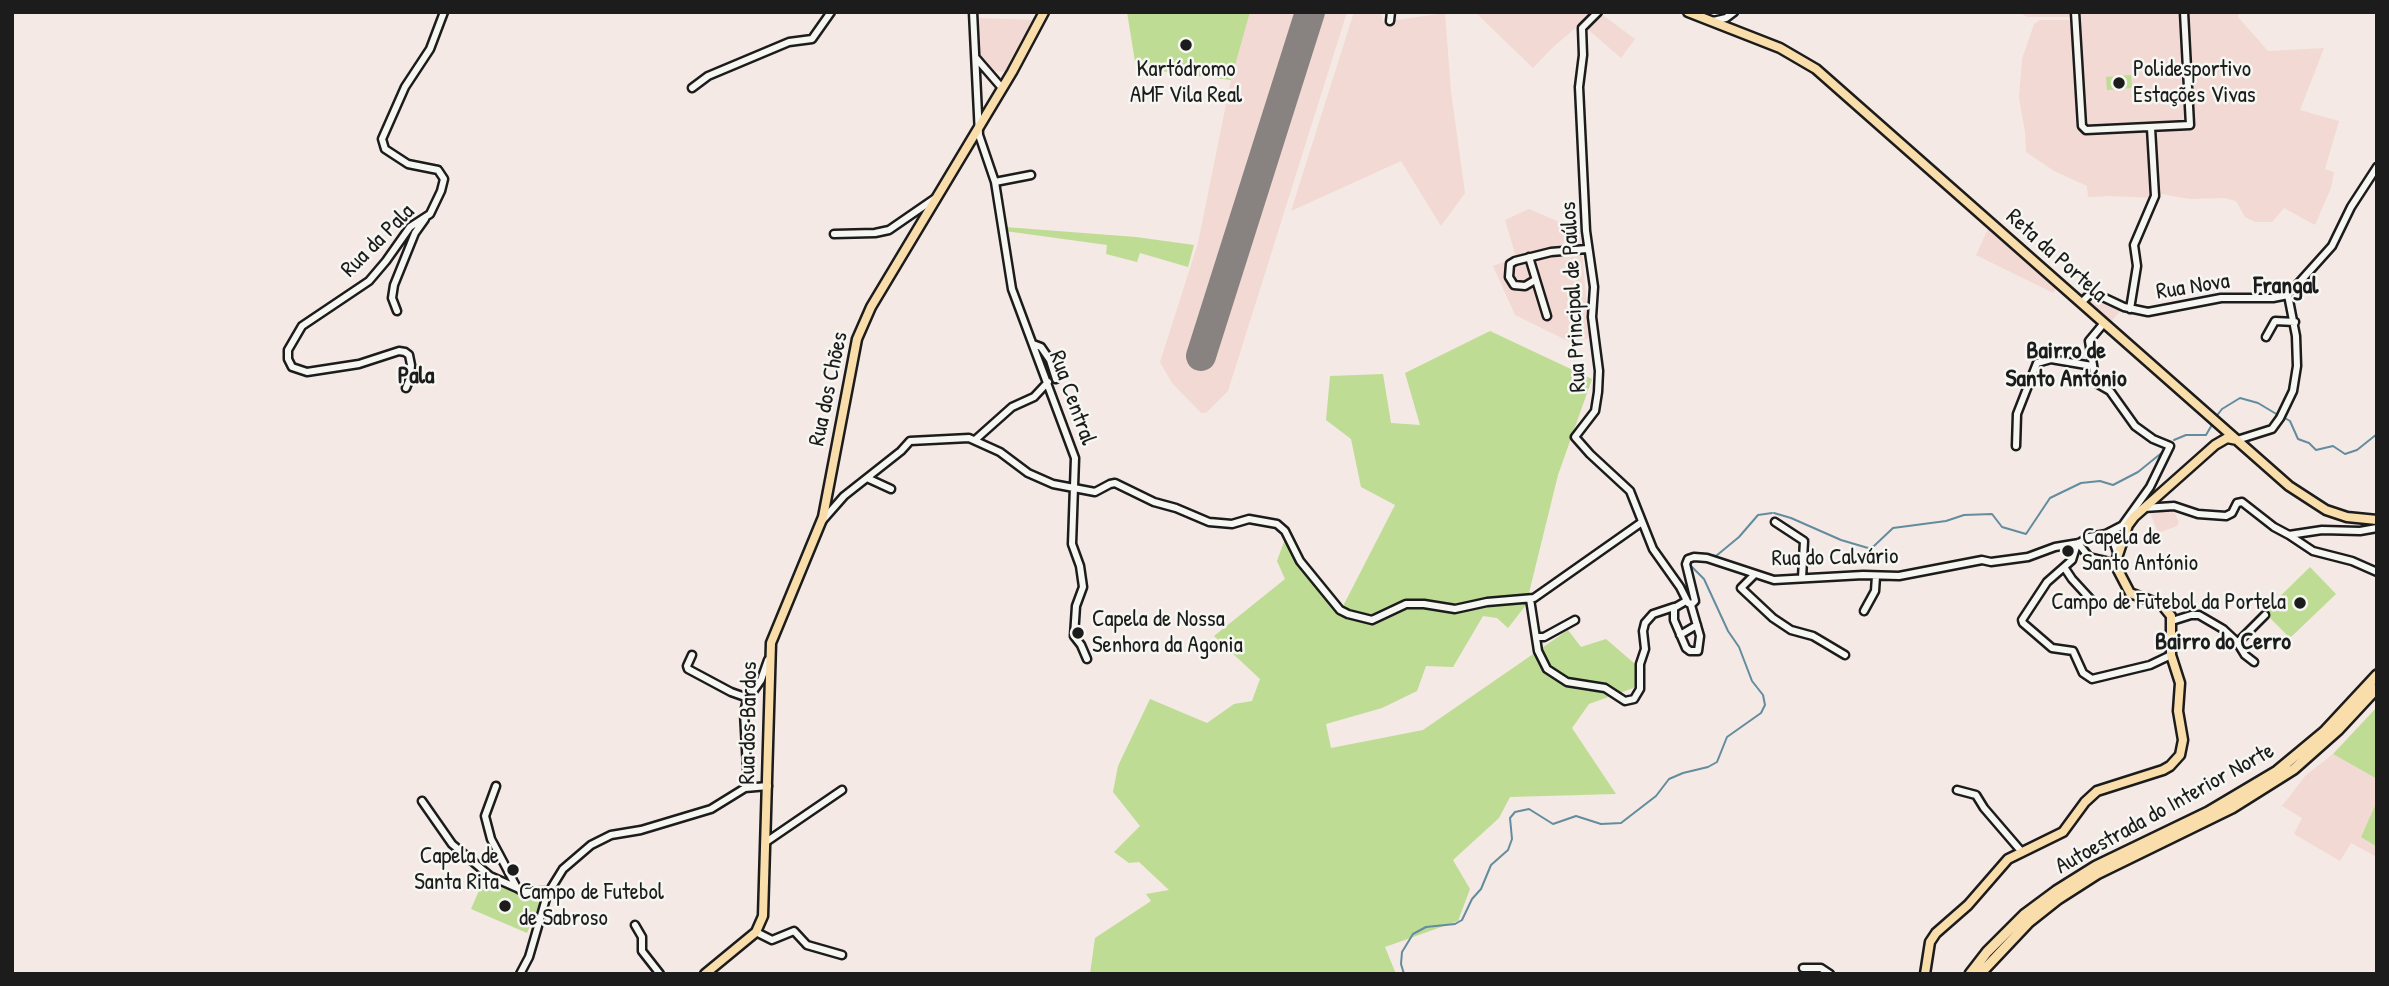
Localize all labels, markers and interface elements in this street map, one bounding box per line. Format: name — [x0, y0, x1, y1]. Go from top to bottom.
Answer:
marker: Kartódromo AMF Vila Real — [1178, 37, 1194, 53]
place label: Kartódromo AMF Vila Real — [1130, 56, 1242, 110]
place label: Polidesportivo Estações Vivas — [2133, 56, 2256, 110]
marker: Polidesportivo Estações Vivas — [2111, 75, 2127, 91]
street label: Rua da Pala — [336, 199, 420, 283]
street label: Rua Principal de Paúlos — [1555, 201, 1593, 393]
street label: Reta da Portela — [2000, 203, 2112, 309]
street label: Rua Nova — [2154, 268, 2232, 306]
district label: Frangal — [2254, 273, 2318, 301]
street label: Rua dos Chões — [803, 329, 855, 449]
district label: Bairro de Santo António — [2005, 338, 2127, 394]
street label: Rua Central — [1042, 347, 1102, 449]
district label: Pala — [398, 363, 434, 391]
place label: Capela de Santo António — [2082, 524, 2198, 578]
street label: Rua do Calvário — [1771, 543, 1899, 573]
marker: Capela de Santo António — [2060, 543, 2076, 559]
place label: Campo de Futebol da Portela — [2051, 589, 2286, 617]
marker: Campo de Futebol da Portela — [2292, 595, 2308, 611]
place label: Capela de Nossa Senhora da Agonia — [1092, 606, 1243, 660]
marker: Capela de Nossa Senhora da Agonia — [1070, 625, 1086, 641]
district label: Bairro do Cerro — [2155, 629, 2291, 657]
street label: Rua dos Bardos — [734, 661, 764, 785]
street label: Autoestrada do Interior Norte — [2051, 737, 2279, 881]
place label: Capela de Santa Rita — [414, 843, 499, 897]
marker: Capela de Santa Rita — [505, 862, 521, 878]
place label: Campo de Futebol de Sabroso — [519, 879, 664, 933]
marker: Campo de Futebol de Sabroso — [497, 898, 513, 914]

